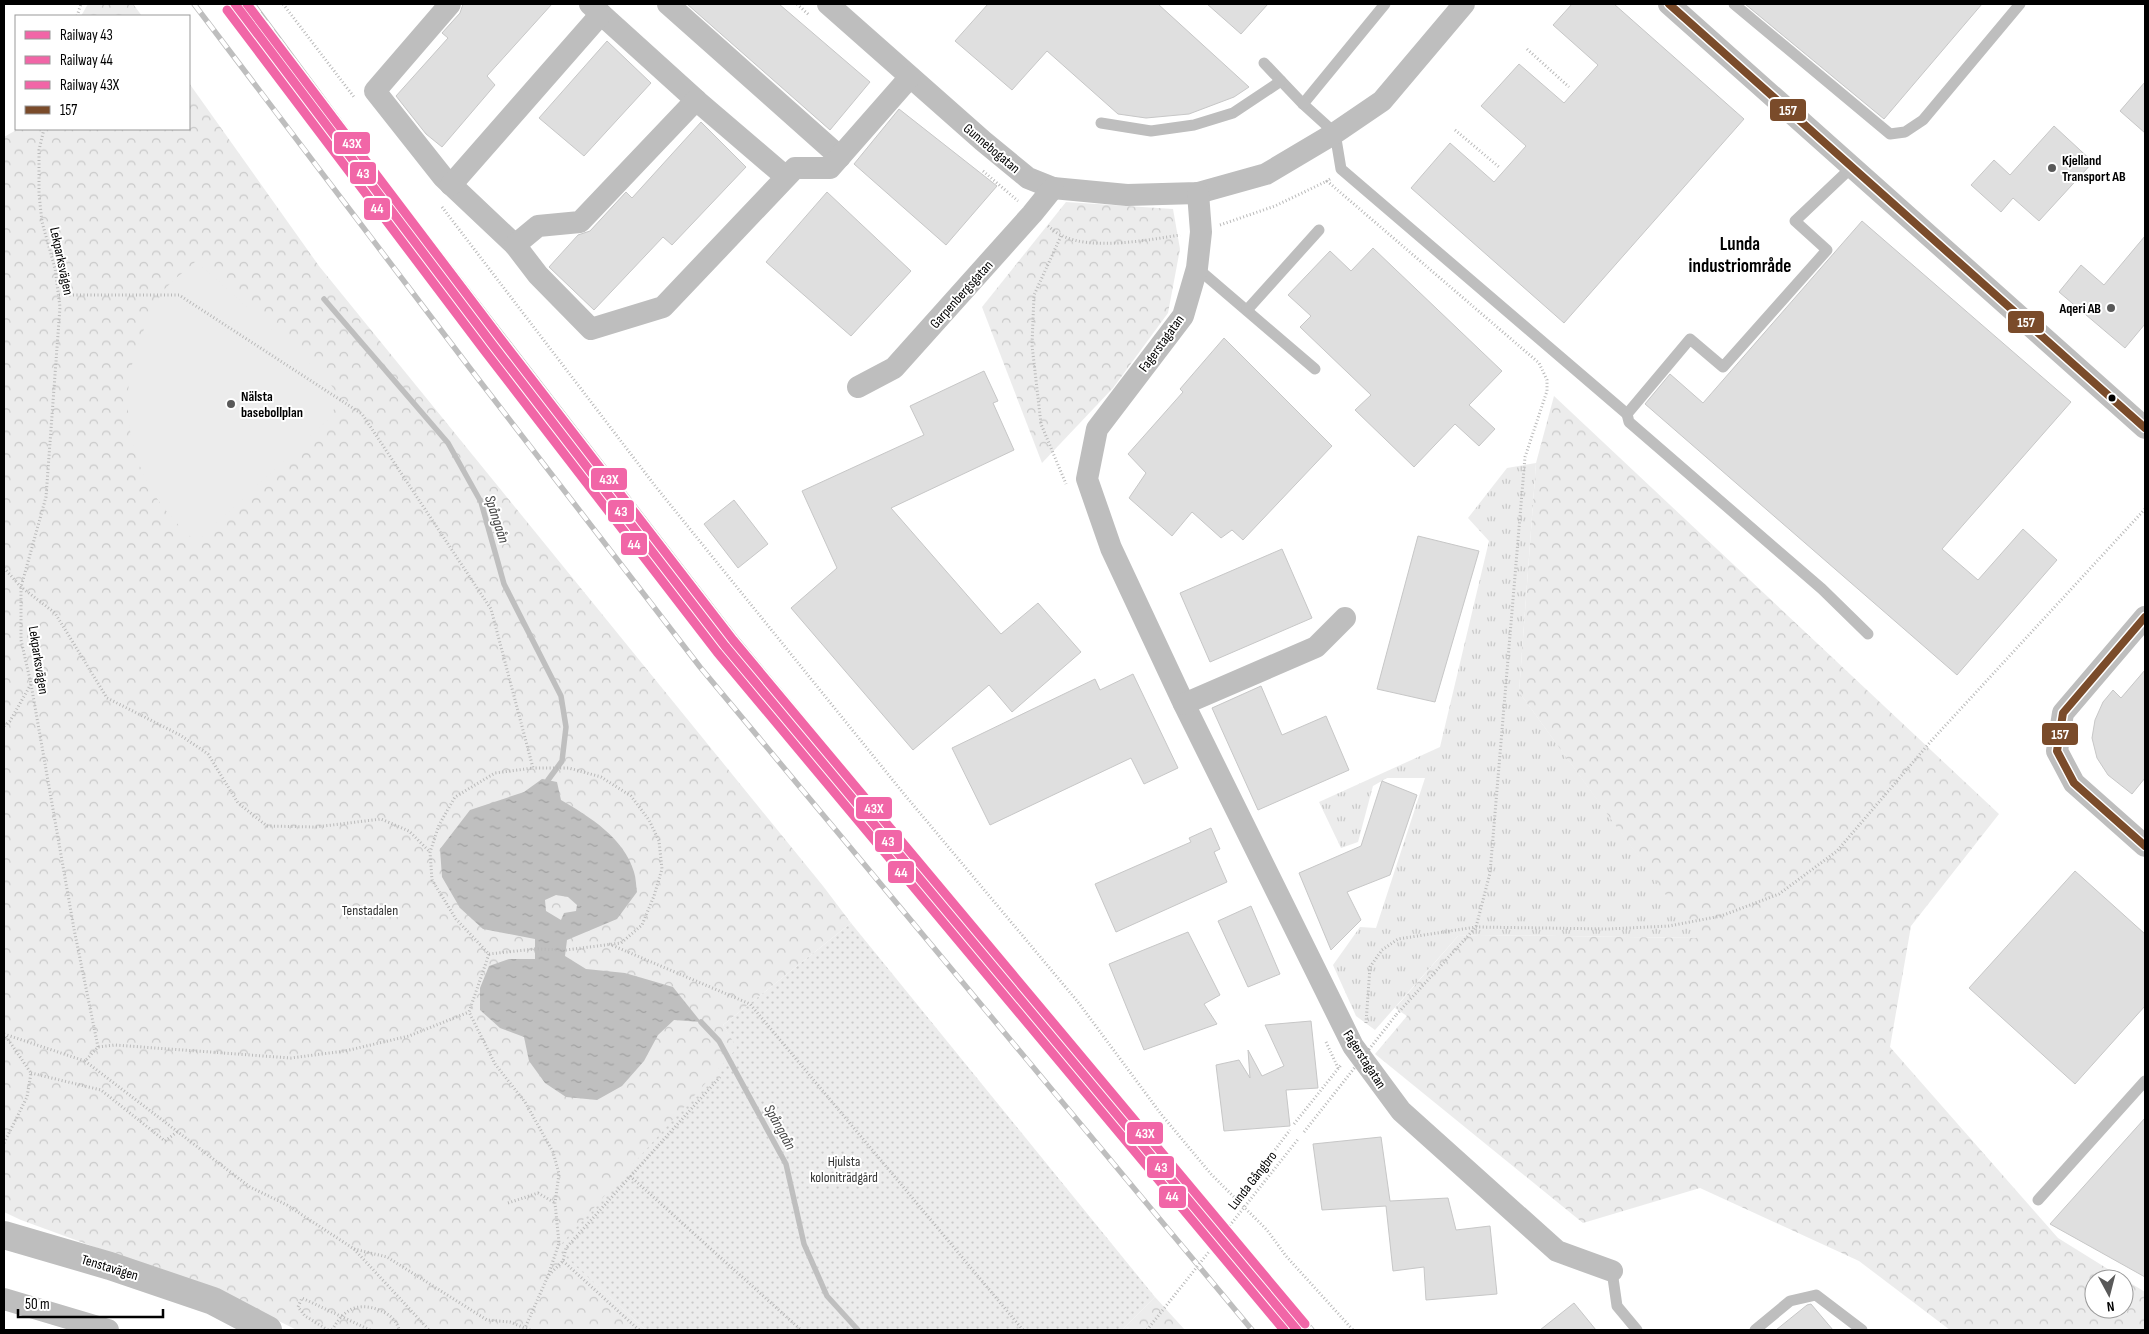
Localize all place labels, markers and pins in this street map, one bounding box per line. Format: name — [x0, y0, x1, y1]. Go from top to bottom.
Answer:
place label: Kjelland Transport AB — [2062, 152, 2126, 185]
marker: Kjelland Transport AB — [2046, 162, 2058, 174]
place label: Aqeri AB — [2058, 300, 2101, 317]
marker: Aqeri AB — [2105, 302, 2117, 314]
place label: Nälsta basebollplan — [241, 388, 303, 421]
unlabelled marker — [2107, 393, 2117, 403]
marker: Nälsta basebollplan — [225, 398, 237, 410]

